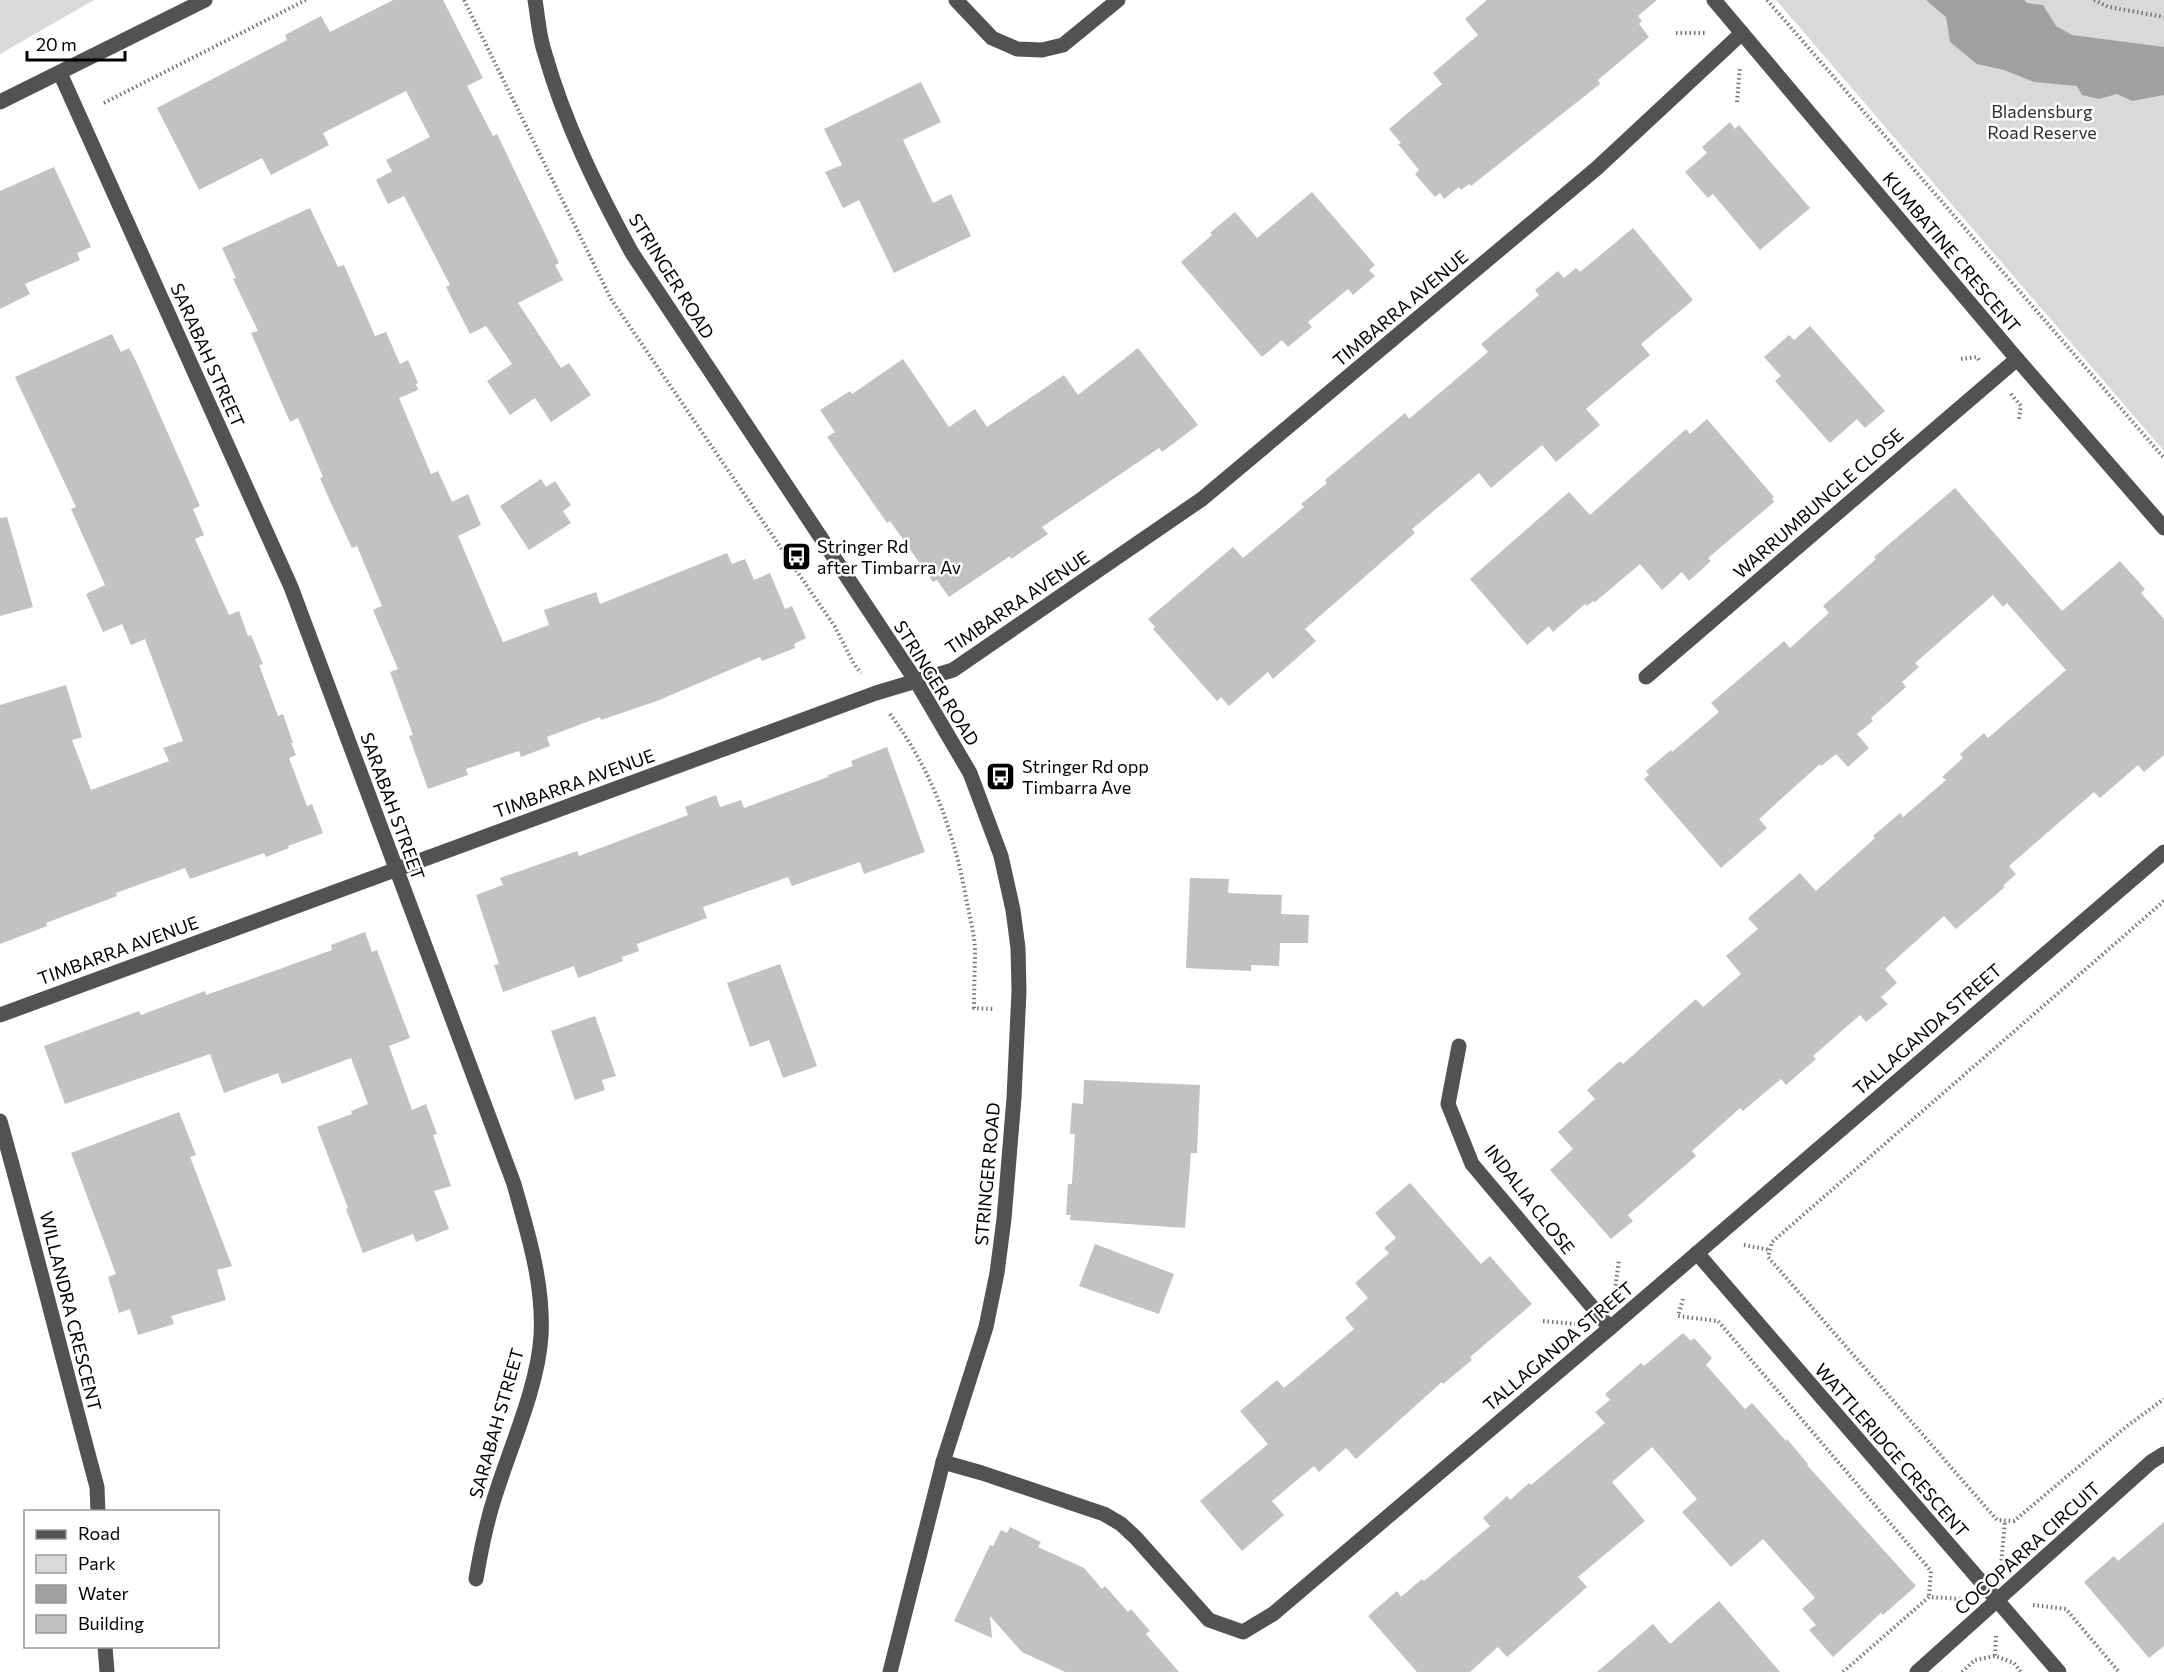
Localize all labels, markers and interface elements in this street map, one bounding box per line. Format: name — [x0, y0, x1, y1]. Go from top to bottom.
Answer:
scale bar — [27, 24, 124, 62]
text: 20 m — [36, 33, 77, 55]
park label: Bladensburg Road Reserve — [1987, 100, 2097, 143]
street label: KUMBATINE CRESCENT — [1878, 167, 2026, 337]
street label: STRINGER ROAD — [625, 209, 719, 343]
street label: TIMBARRA AVENUE — [1328, 245, 1472, 371]
street label: SARABAH STREET — [166, 280, 250, 430]
street label: WARRUMBUNGLE CLOSE — [1729, 423, 1907, 583]
place label: Stringer Rd after Timbarra Av — [817, 535, 961, 578]
bus stop icon: Stringer Rd after Timbarra Av — [780, 540, 812, 572]
street label: TIMBARRA AVENUE — [941, 546, 1093, 658]
street label: STRINGER ROAD — [890, 616, 984, 750]
street label: SARABAH STREET — [356, 729, 430, 883]
street label: TIMBARRA AVENUE — [491, 744, 657, 822]
place label: Stringer Rd opp Timbarra Ave — [1022, 755, 1149, 798]
bus stop icon: Stringer Rd opp Timbarra Ave — [985, 760, 1017, 792]
street label: TIMBARRA AVENUE — [35, 911, 201, 989]
street label: TALLAGANDA STREET — [1848, 959, 2006, 1099]
street label: STRINGER ROAD — [970, 1102, 1004, 1246]
street label: INDALIA CLOSE — [1480, 1140, 1580, 1258]
street label: WILLANDRA CRESCENT — [36, 1209, 106, 1413]
street label: TALLAGANDA STREET — [1478, 1277, 1638, 1415]
street label: SARABAH STREET — [464, 1345, 528, 1501]
street label: WATTLERIDGE CRESCENT — [1810, 1358, 1974, 1542]
street label: COCOPARRA CIRCUIT — [1950, 1477, 2104, 1619]
legend — [24, 1510, 219, 1648]
text: Road — [78, 1522, 120, 1544]
text: Park — [78, 1552, 116, 1574]
text: Water — [78, 1582, 129, 1604]
text: Building — [78, 1612, 144, 1634]

